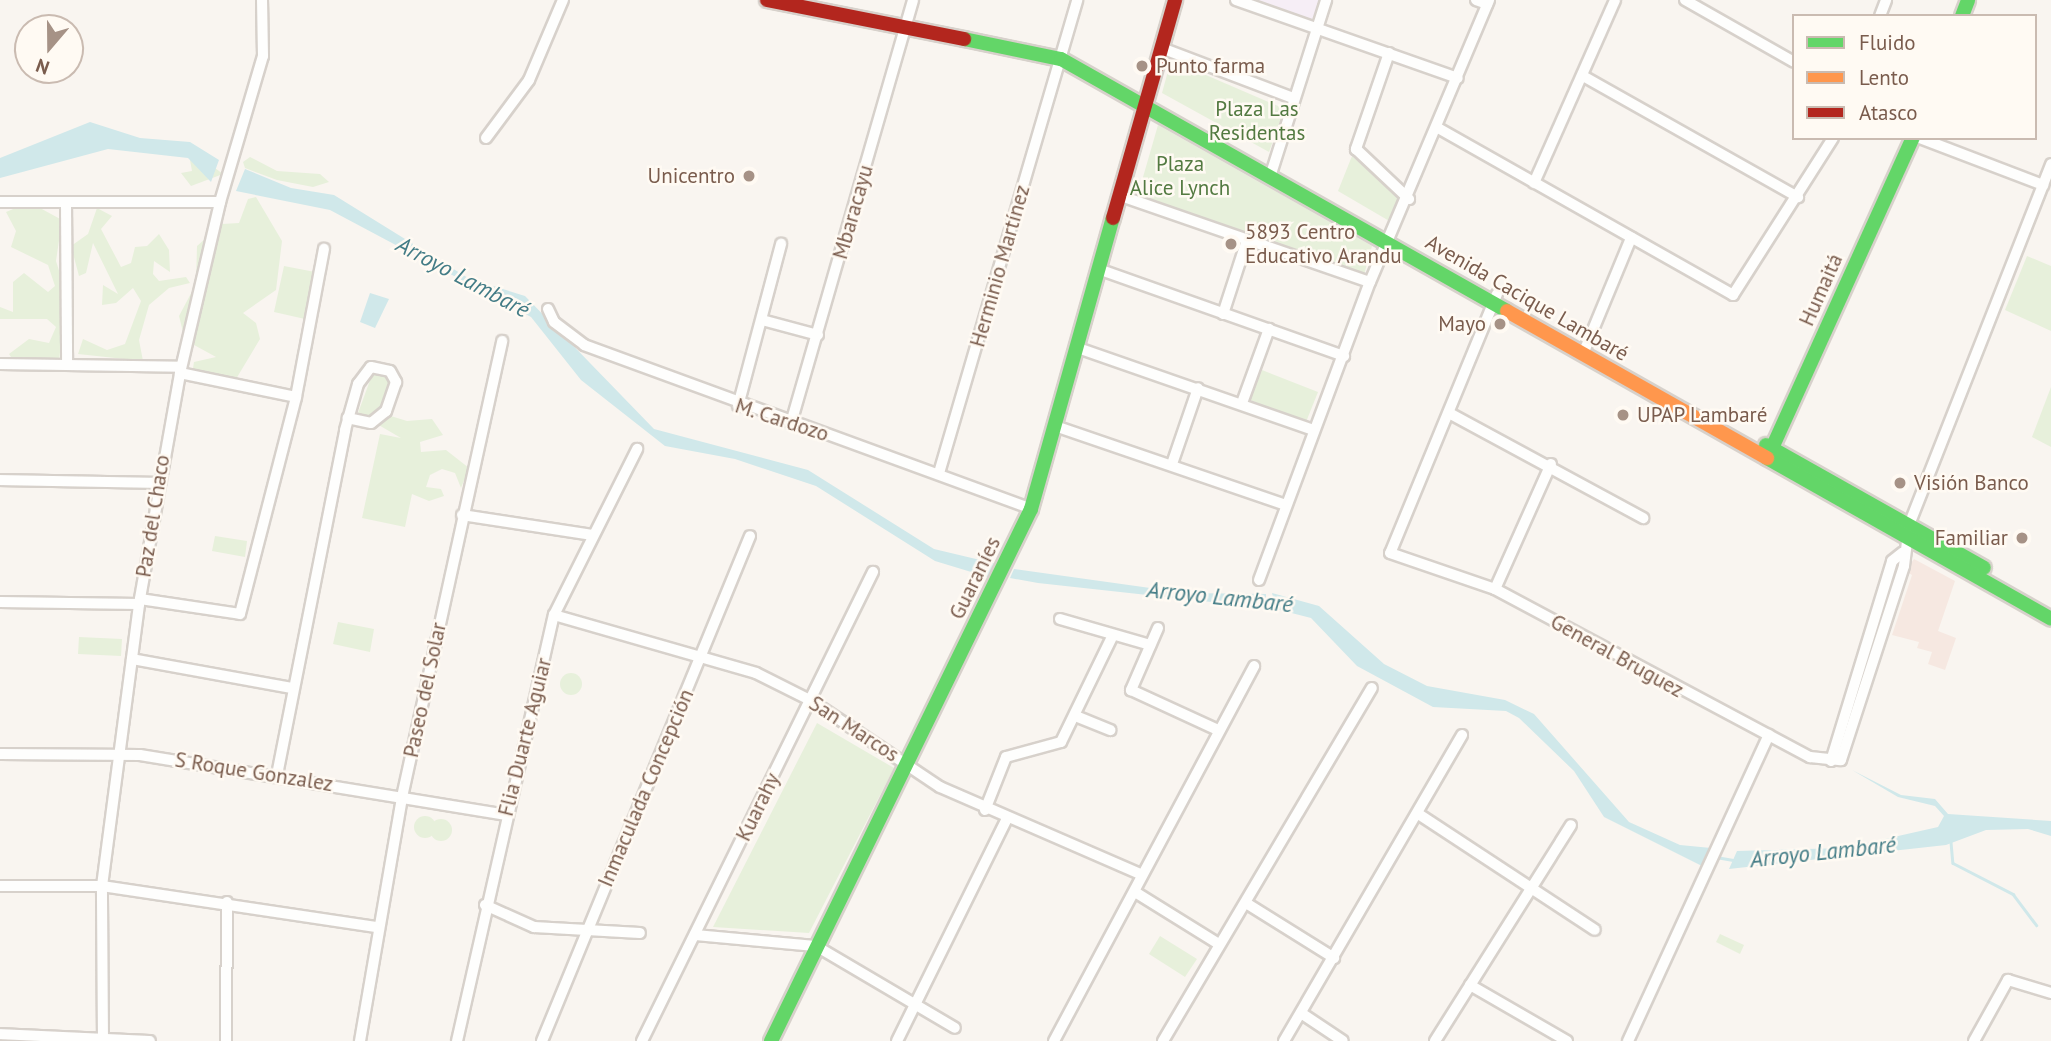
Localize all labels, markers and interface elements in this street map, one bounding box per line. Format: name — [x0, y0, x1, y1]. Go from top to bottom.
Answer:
north arrow — [14, 14, 84, 84]
legend — [1792, 14, 2037, 140]
text: Fluido — [1859, 29, 1916, 56]
text: N — [33, 53, 52, 80]
place label: Punto farma — [1156, 53, 1265, 79]
marker: Punto farma — [1134, 58, 1150, 74]
text: Lento — [1859, 64, 1909, 91]
park label: Plaza Las Residentas — [1209, 96, 1305, 146]
text: Atasco — [1859, 99, 1918, 126]
park label: Plaza Alice Lynch — [1130, 151, 1230, 201]
street label: Mbaracayu — [828, 162, 878, 262]
place label: Unicentro — [648, 163, 735, 189]
marker: Unicentro — [741, 168, 757, 184]
street label: Herminio Martínez — [965, 182, 1035, 350]
place label: 5893 Centro Educativo Arandu — [1245, 219, 1402, 269]
water label: Arroyo Lambaré — [392, 230, 534, 324]
street label: Avenida Cacique Lambaré — [1421, 230, 1633, 366]
marker: 5893 Centro Educativo Arandu — [1223, 236, 1239, 252]
street label: Humaitá — [1794, 250, 1848, 330]
place label: Mayo — [1438, 311, 1486, 337]
marker: Mayo — [1492, 316, 1508, 332]
street label: M. Cardozo — [731, 393, 833, 447]
place label: UPAP Lambaré — [1637, 402, 1768, 428]
marker: UPAP Lambaré — [1615, 407, 1631, 423]
street label: Paz del Chaco — [131, 453, 175, 579]
place label: Visión Banco — [1914, 470, 2029, 496]
marker: Visión Banco — [1892, 475, 1908, 491]
place label: Familiar — [1935, 525, 2008, 551]
marker: Familiar — [2014, 530, 2030, 546]
street label: Guaraníes — [944, 533, 1006, 623]
water label: Arroyo Lambaré — [1146, 576, 1294, 618]
street label: General Bruguez — [1546, 609, 1688, 703]
street label: Paseo del Solar — [398, 620, 452, 760]
street label: Flia Duarte Aguiar — [493, 655, 557, 819]
street label: Inmaculada Concepción — [593, 685, 699, 891]
street label: San Marcos — [804, 691, 904, 767]
street label: S Roque Gonzalez — [173, 747, 335, 797]
street label: Kuarahy — [731, 769, 785, 845]
water label: Arroyo Lambaré — [1749, 831, 1897, 873]

